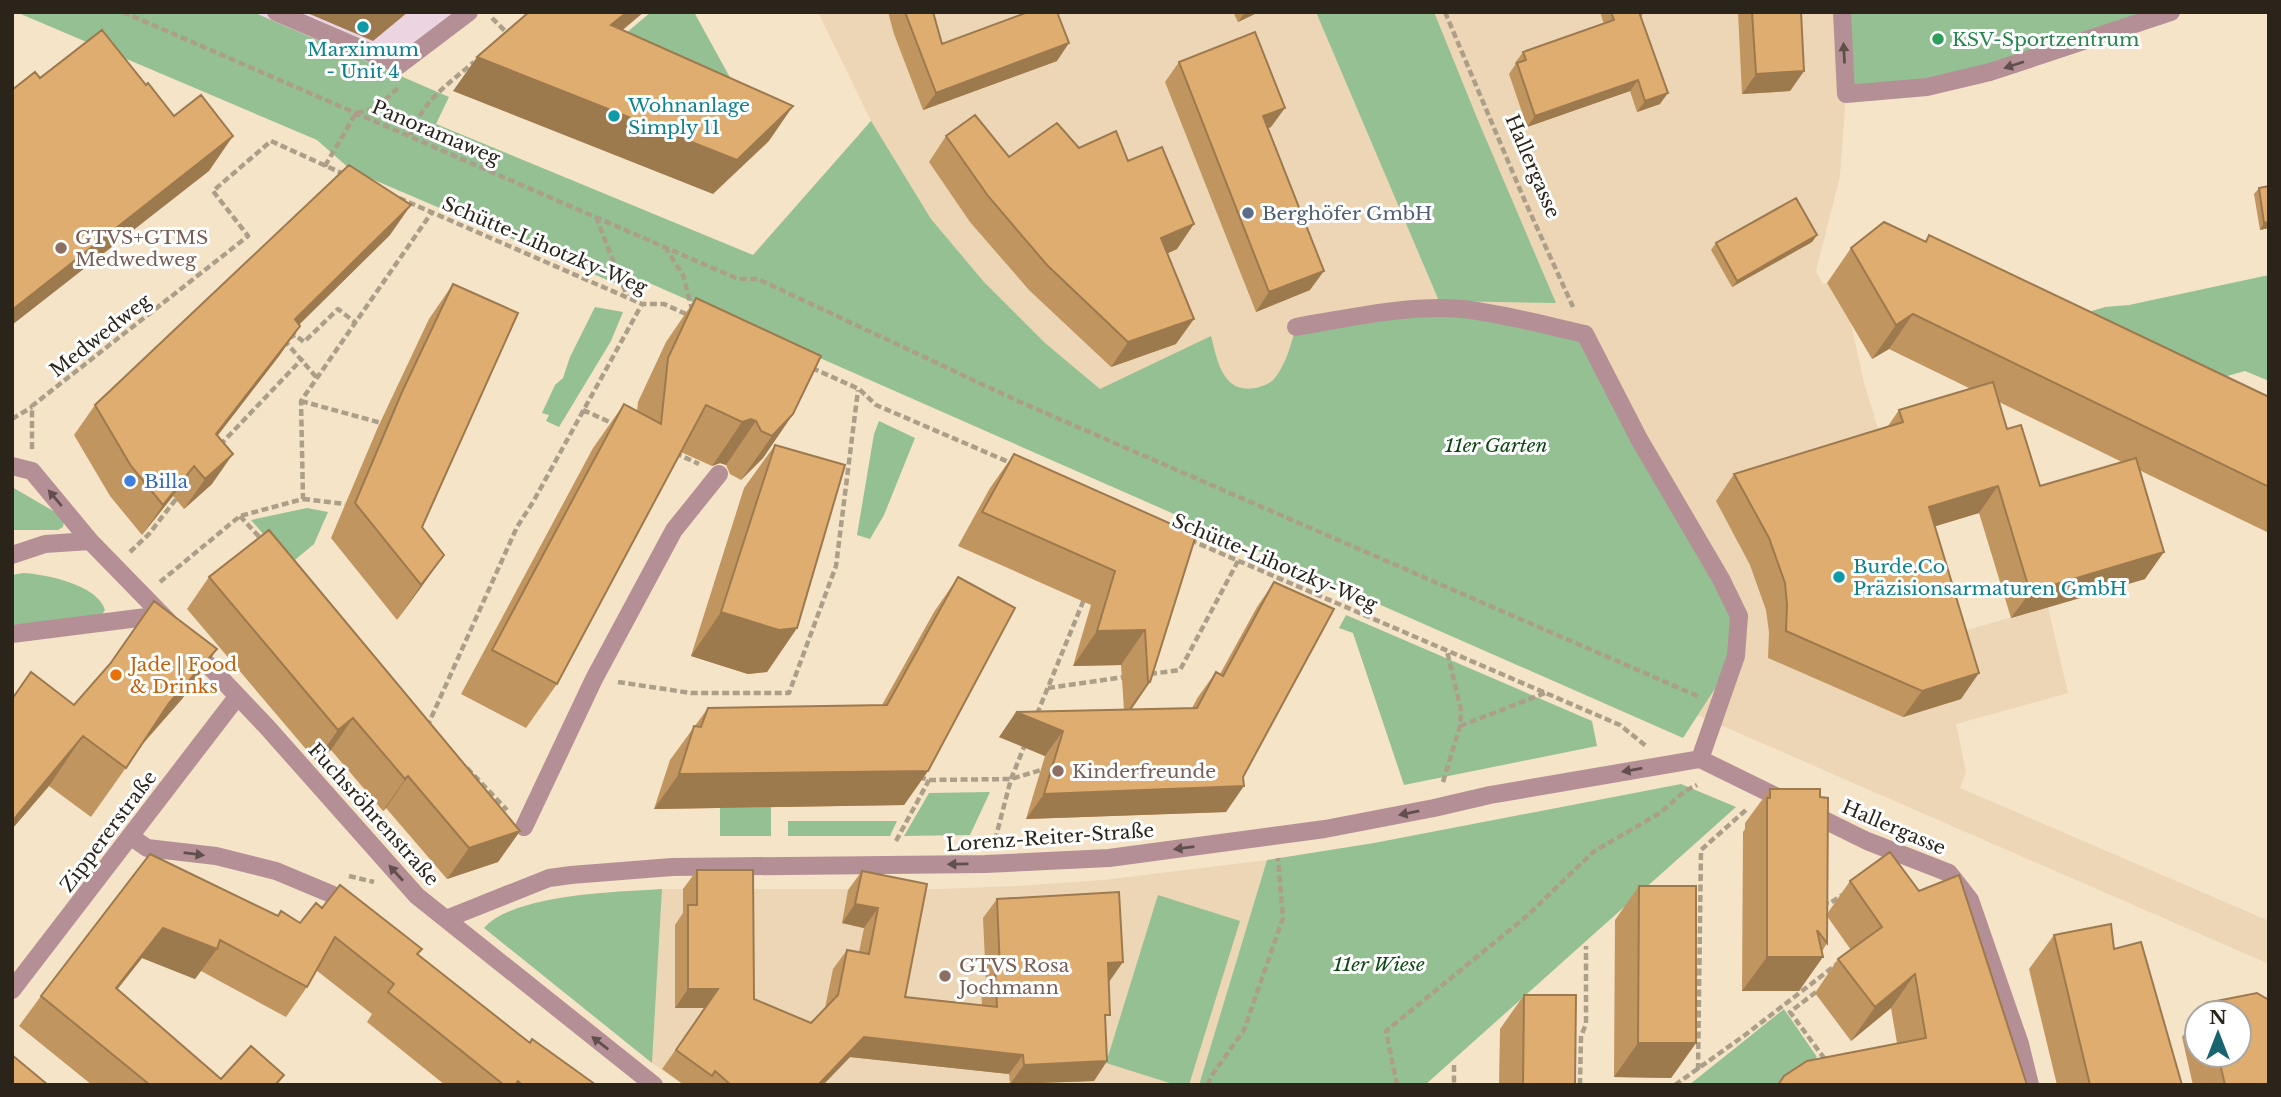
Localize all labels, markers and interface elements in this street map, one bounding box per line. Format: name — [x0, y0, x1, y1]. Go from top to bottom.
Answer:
marker: Marximum - Unit 4 — [355, 19, 371, 35]
place label: KSV-Sportzentrum — [1952, 28, 2139, 51]
marker: KSV-Sportzentrum — [1930, 31, 1946, 47]
place label: Marximum - Unit 4 — [307, 38, 419, 83]
one-way arrow — [1838, 42, 1849, 64]
one-way arrow — [2003, 60, 2024, 70]
place label: Wohnanlage Simply 11 — [627, 94, 750, 139]
street label: Panoramaweg — [368, 95, 504, 170]
marker: Wohnanlage Simply 11 — [606, 108, 622, 124]
street label: Hallergasse — [1500, 111, 1565, 222]
street label: Schütte-Lihotzky-Weg — [439, 192, 651, 299]
place label: Berghöfer GmbH — [1262, 202, 1432, 225]
marker: Berghöfer GmbH — [1240, 205, 1256, 221]
place label: GTVS+GTMS Medwedweg — [75, 226, 208, 271]
marker: GTVS+GTMS Medwedweg — [53, 240, 69, 256]
street label: Medwedweg — [45, 289, 156, 382]
park label: 11er Garten — [1444, 434, 1547, 457]
place label: Billa — [144, 470, 188, 493]
marker: Billa — [122, 473, 138, 489]
one-way arrow — [47, 490, 62, 508]
street label: Schütte-Lihotzky-Weg — [1169, 509, 1381, 616]
place label: Burde.Co Präzisionsarmaturen GmbH — [1853, 555, 2127, 600]
marker: Burde.Co Präzisionsarmaturen GmbH — [1831, 569, 1847, 585]
place label: Jade | Food & Drinks — [127, 653, 237, 698]
marker: Jade | Food & Drinks — [108, 667, 124, 683]
street label: Fuchsröhrenstraße — [304, 738, 444, 890]
place label: Kinderfreunde — [1072, 760, 1216, 783]
marker: Kinderfreunde — [1050, 763, 1066, 779]
one-way arrow — [1621, 765, 1643, 776]
street label: Zippererstraße — [55, 766, 161, 896]
street label: Hallergasse — [1838, 795, 1949, 860]
one-way arrow — [1398, 808, 1420, 819]
street label: Lorenz-Reiter-Straße — [945, 819, 1155, 856]
one-way arrow — [1173, 843, 1195, 854]
one-way arrow — [183, 848, 205, 859]
one-way arrow — [946, 859, 968, 870]
one-way arrow — [388, 864, 404, 882]
park label: 11er Wiese — [1332, 953, 1425, 976]
place label: GTVS Rosa Jochmann — [956, 954, 1070, 999]
marker: GTVS Rosa Jochmann — [937, 968, 953, 984]
north arrow — [2183, 999, 2253, 1069]
text: N — [2209, 1006, 2227, 1029]
one-way arrow — [591, 1036, 609, 1051]

